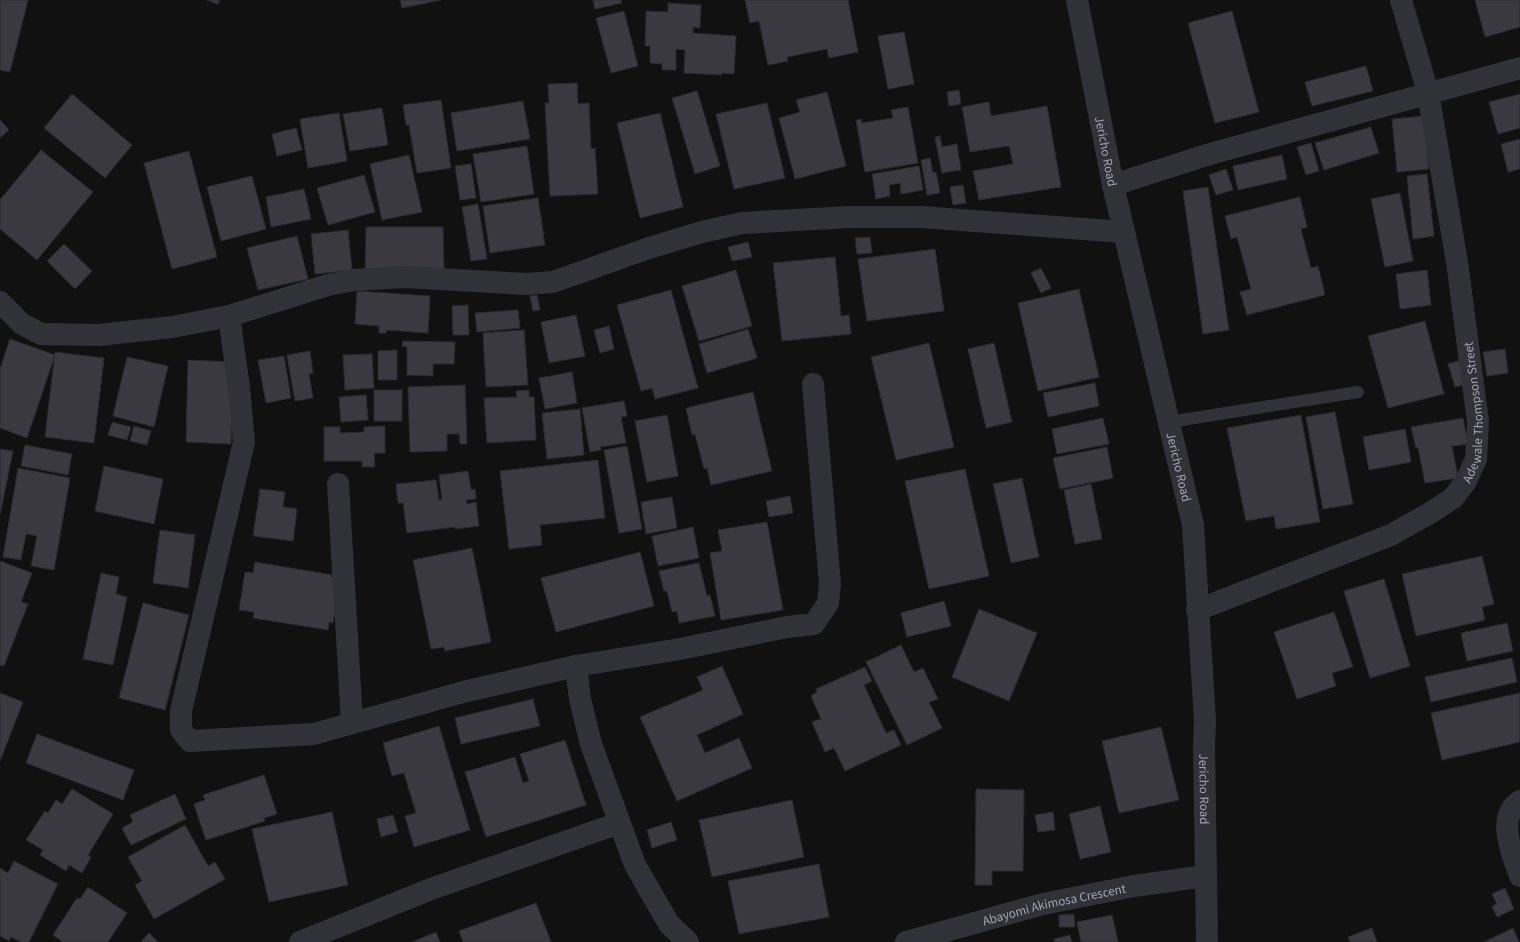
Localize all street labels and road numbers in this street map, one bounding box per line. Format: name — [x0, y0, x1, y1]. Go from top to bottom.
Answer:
street label: Jericho Road — [1090, 115, 1121, 188]
street label: Adewale Thompson Street — [1458, 340, 1488, 486]
street label: Jericho Road — [1161, 430, 1195, 504]
street label: Jericho Road — [1194, 753, 1213, 825]
street label: Abayomi Akimosa Crescent — [981, 880, 1128, 930]

